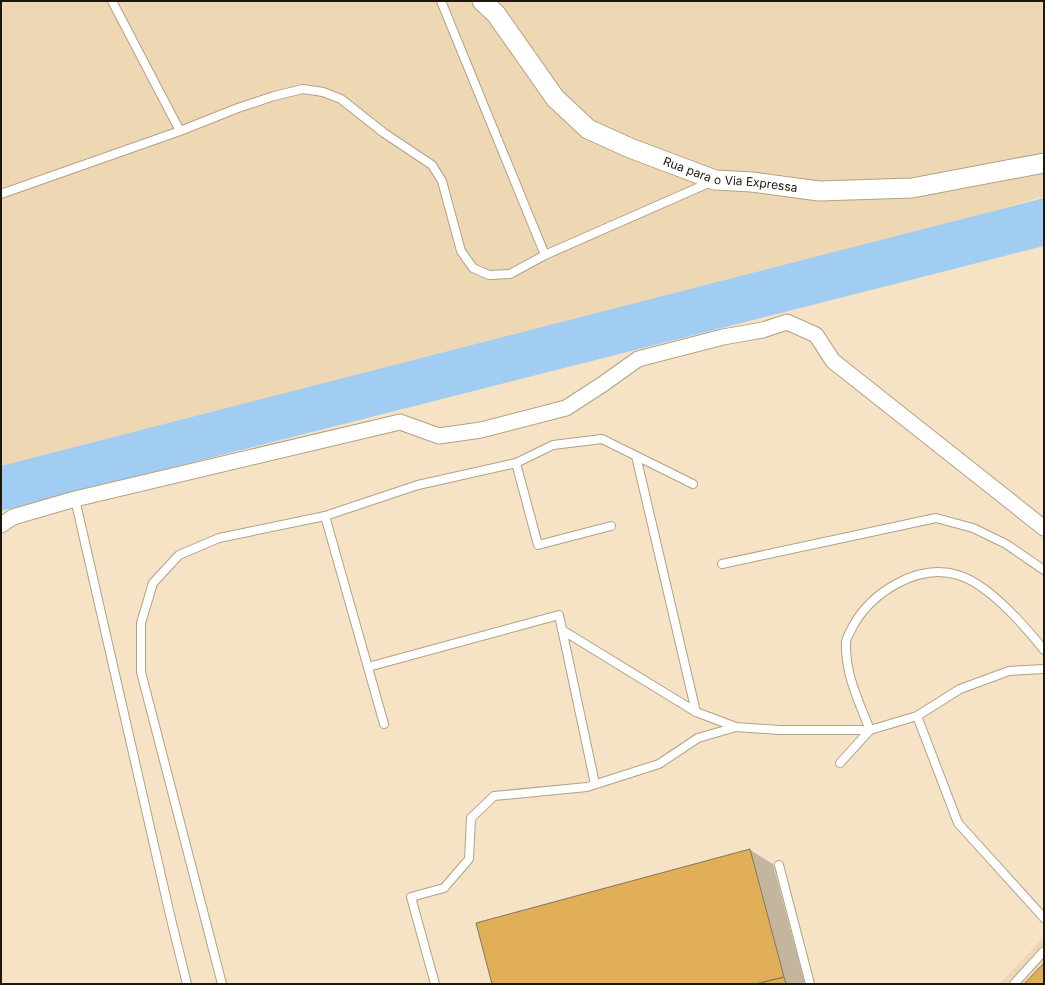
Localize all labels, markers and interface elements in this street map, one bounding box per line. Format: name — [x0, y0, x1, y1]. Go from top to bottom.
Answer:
street label: Rua para o Via Expressa — [661, 153, 798, 195]

